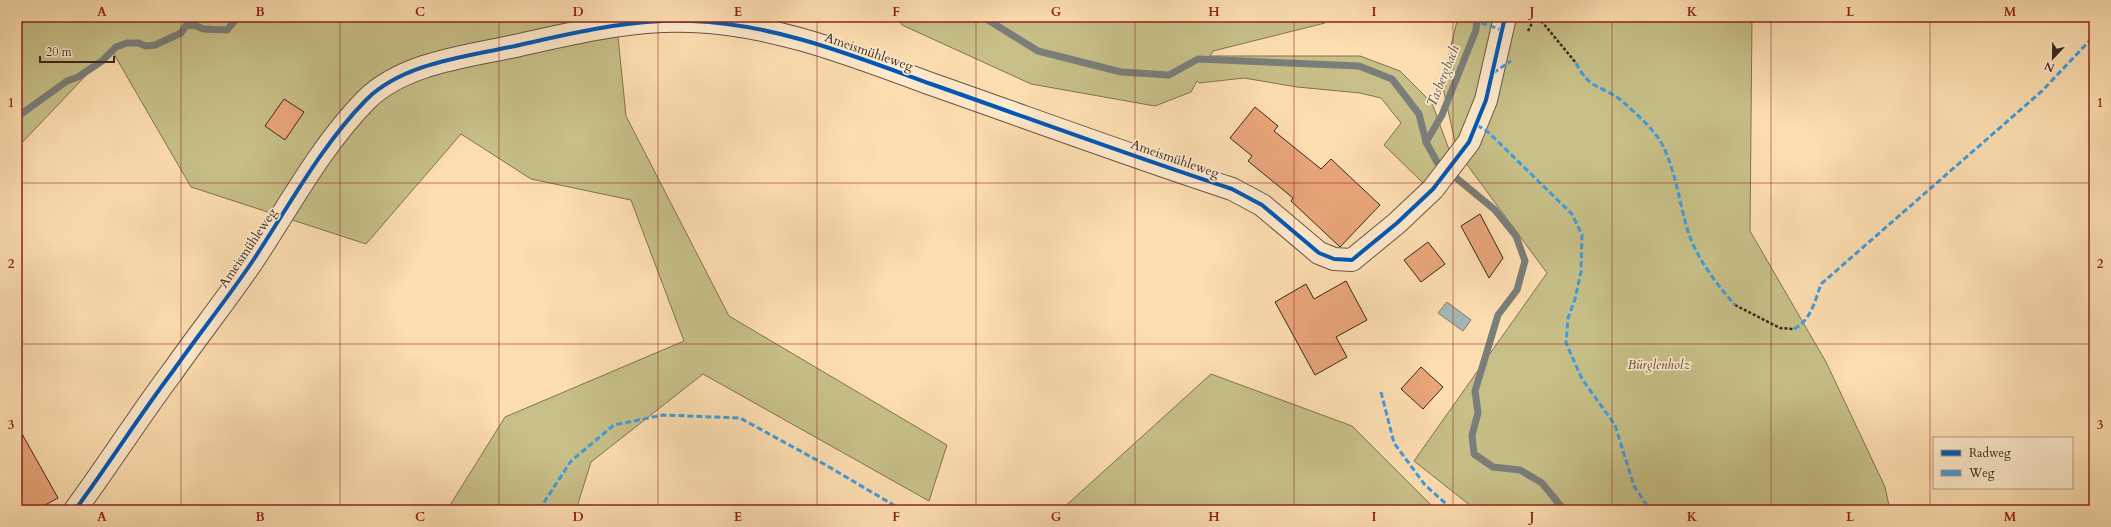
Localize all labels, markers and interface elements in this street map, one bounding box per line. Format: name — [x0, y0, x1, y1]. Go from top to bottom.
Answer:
text: A — [97, 3, 107, 21]
text: B — [255, 3, 265, 21]
text: C — [415, 3, 425, 21]
text: D — [572, 3, 584, 21]
text: E — [734, 3, 742, 21]
text: F — [892, 3, 900, 21]
text: G — [1051, 3, 1062, 21]
text: H — [1208, 3, 1220, 21]
text: I — [1371, 3, 1377, 21]
text: J — [1528, 3, 1535, 21]
text: K — [1687, 3, 1698, 21]
text: L — [1846, 3, 1855, 21]
text: M — [2004, 3, 2017, 21]
street label: Ameismühleweg — [822, 28, 916, 76]
scale bar — [40, 38, 114, 64]
north arrow — [2033, 38, 2073, 78]
water label: Tasbergbach — [1422, 42, 1464, 110]
text: 20 m — [46, 44, 73, 60]
text: N — [2042, 58, 2057, 76]
text: 1 — [8, 94, 14, 112]
text: 1 — [2097, 94, 2103, 112]
street label: Ameismühleweg — [1128, 135, 1222, 183]
street label: Ameismühleweg — [215, 204, 282, 291]
text: 2 — [8, 255, 15, 273]
text: 2 — [2097, 255, 2104, 273]
park label: Bürglenholz — [1628, 356, 1691, 374]
text: 3 — [8, 416, 15, 434]
text: 3 — [2097, 416, 2104, 434]
legend — [1933, 437, 2073, 489]
text: Radweg — [1969, 445, 2011, 461]
text: Weg — [1968, 465, 1995, 481]
text: A — [97, 508, 107, 526]
text: B — [255, 508, 265, 526]
text: C — [415, 508, 425, 526]
text: D — [572, 508, 584, 526]
text: E — [734, 508, 742, 526]
text: F — [892, 508, 900, 526]
text: G — [1051, 508, 1062, 526]
text: H — [1208, 508, 1220, 526]
text: I — [1371, 508, 1377, 526]
text: J — [1528, 508, 1535, 526]
text: K — [1687, 508, 1698, 526]
text: L — [1846, 508, 1855, 526]
text: M — [2004, 508, 2017, 526]

